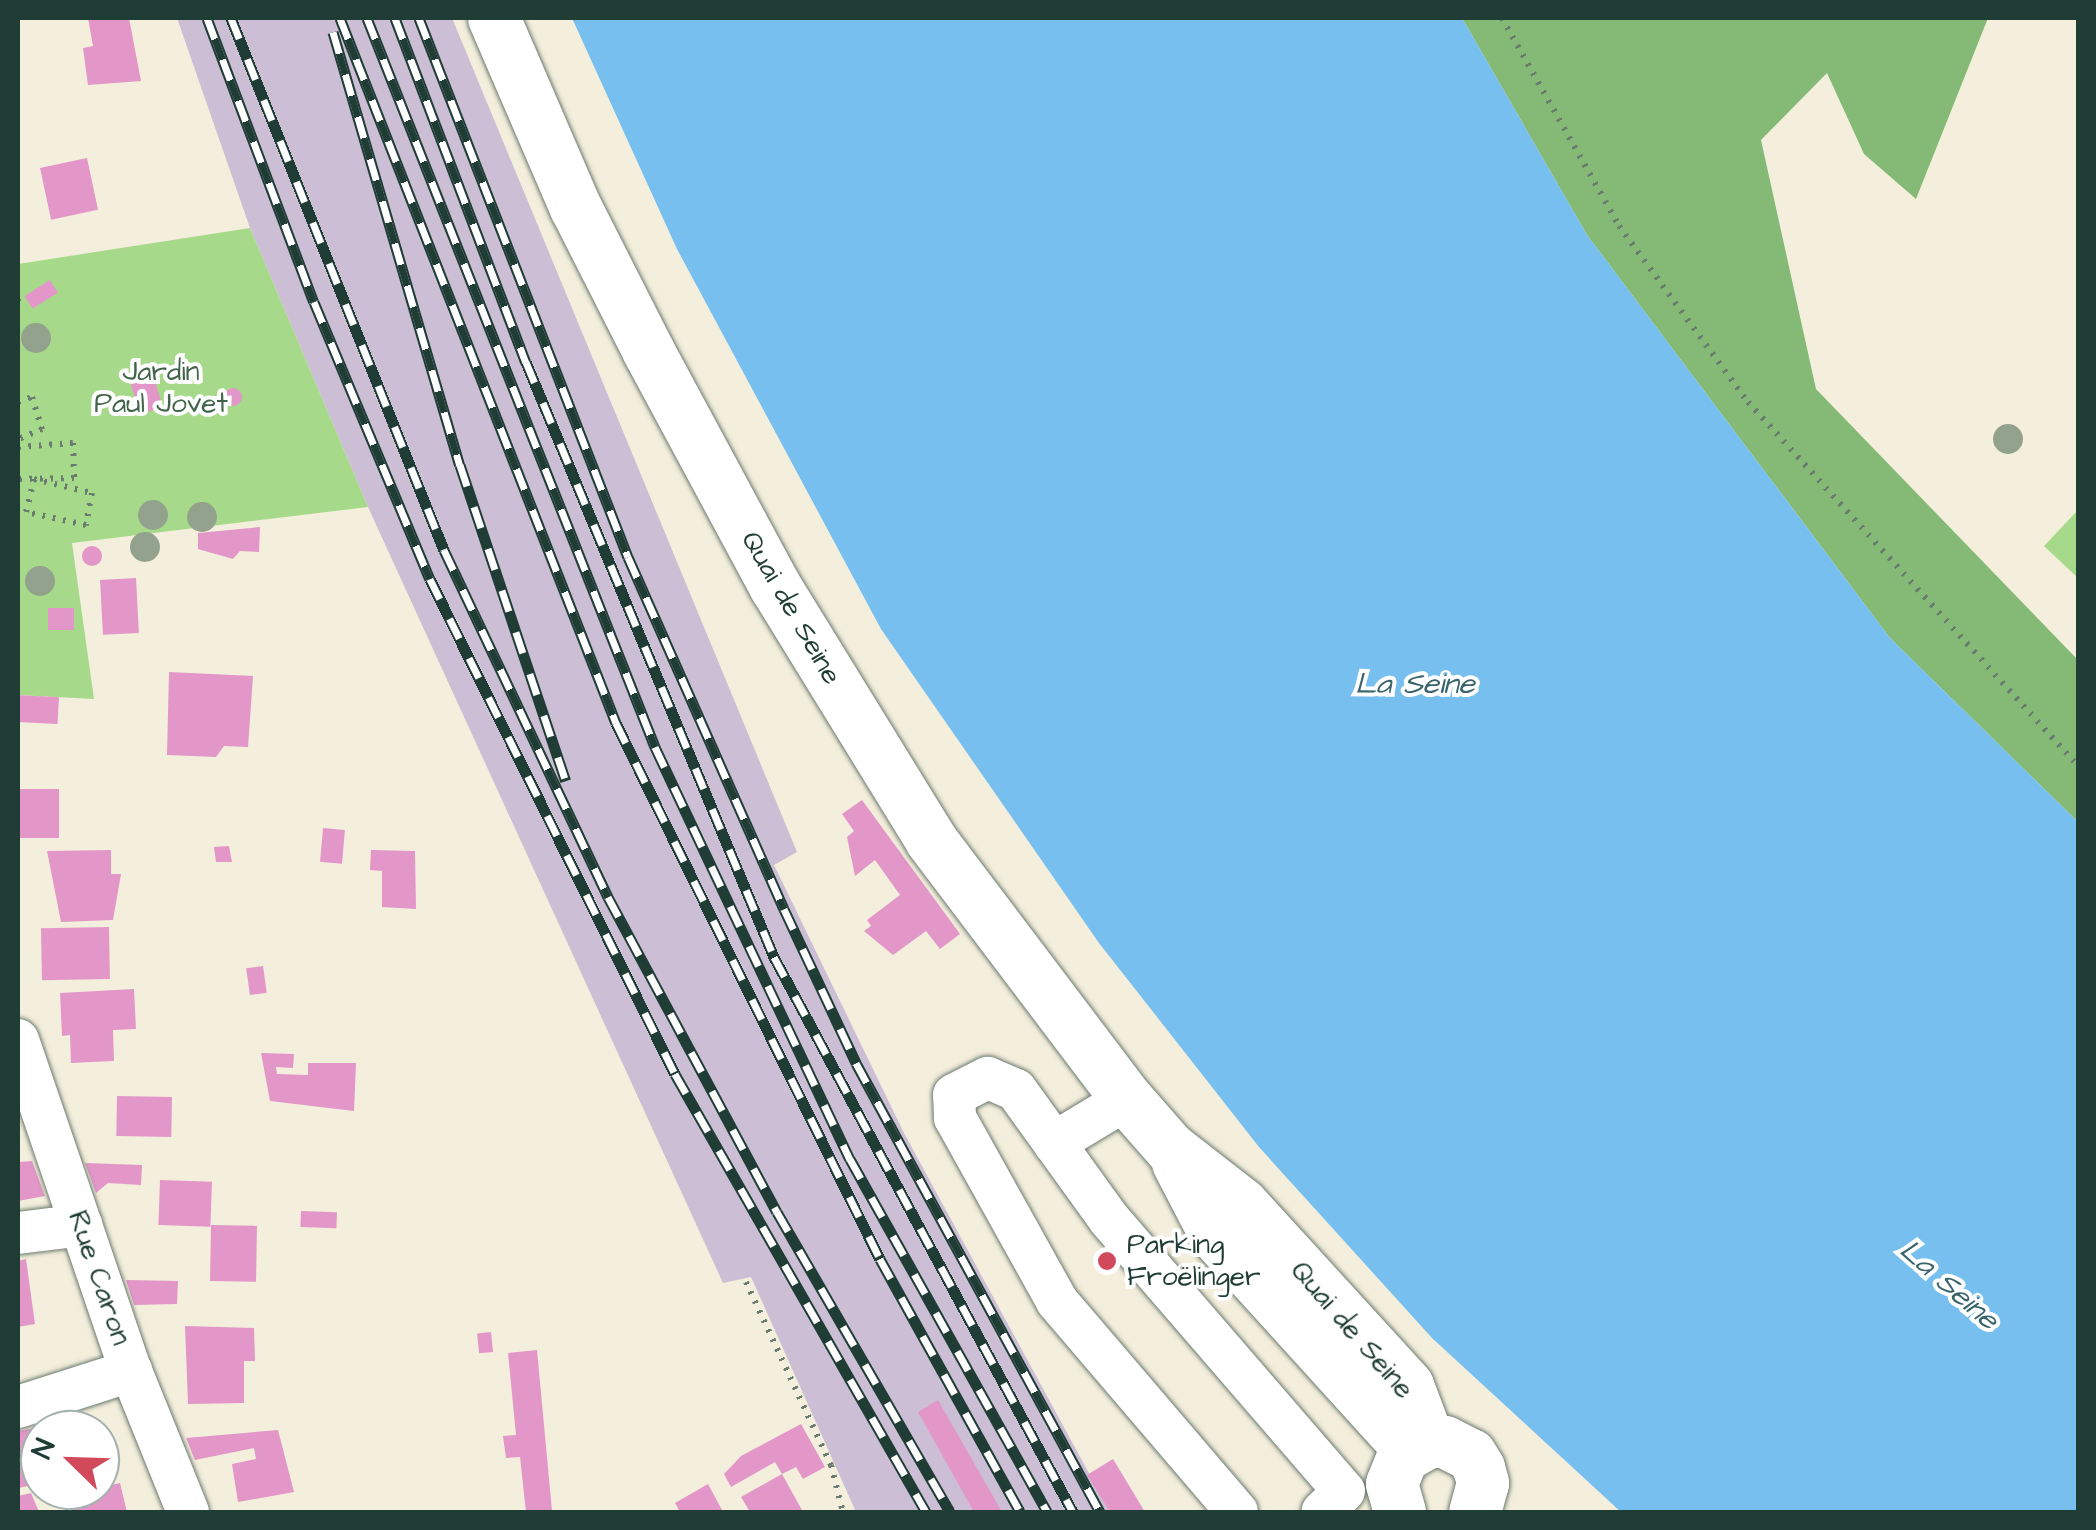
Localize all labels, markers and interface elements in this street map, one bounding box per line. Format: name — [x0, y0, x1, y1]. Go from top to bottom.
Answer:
park label: Jardin Paul Jovet — [94, 355, 228, 421]
street label: Quai de Seine — [734, 526, 848, 690]
water label: La Seine — [1355, 666, 1475, 702]
street label: Rue Caron — [60, 1206, 138, 1350]
place label: Parking Froëlinger — [1127, 1228, 1260, 1294]
water label: La Seine — [1892, 1232, 2006, 1338]
marker: Parking Froëlinger — [1096, 1250, 1118, 1272]
street label: Quai de Seine — [1283, 1254, 1421, 1406]
north arrow — [20, 1410, 120, 1510]
text: N — [22, 1433, 65, 1465]

